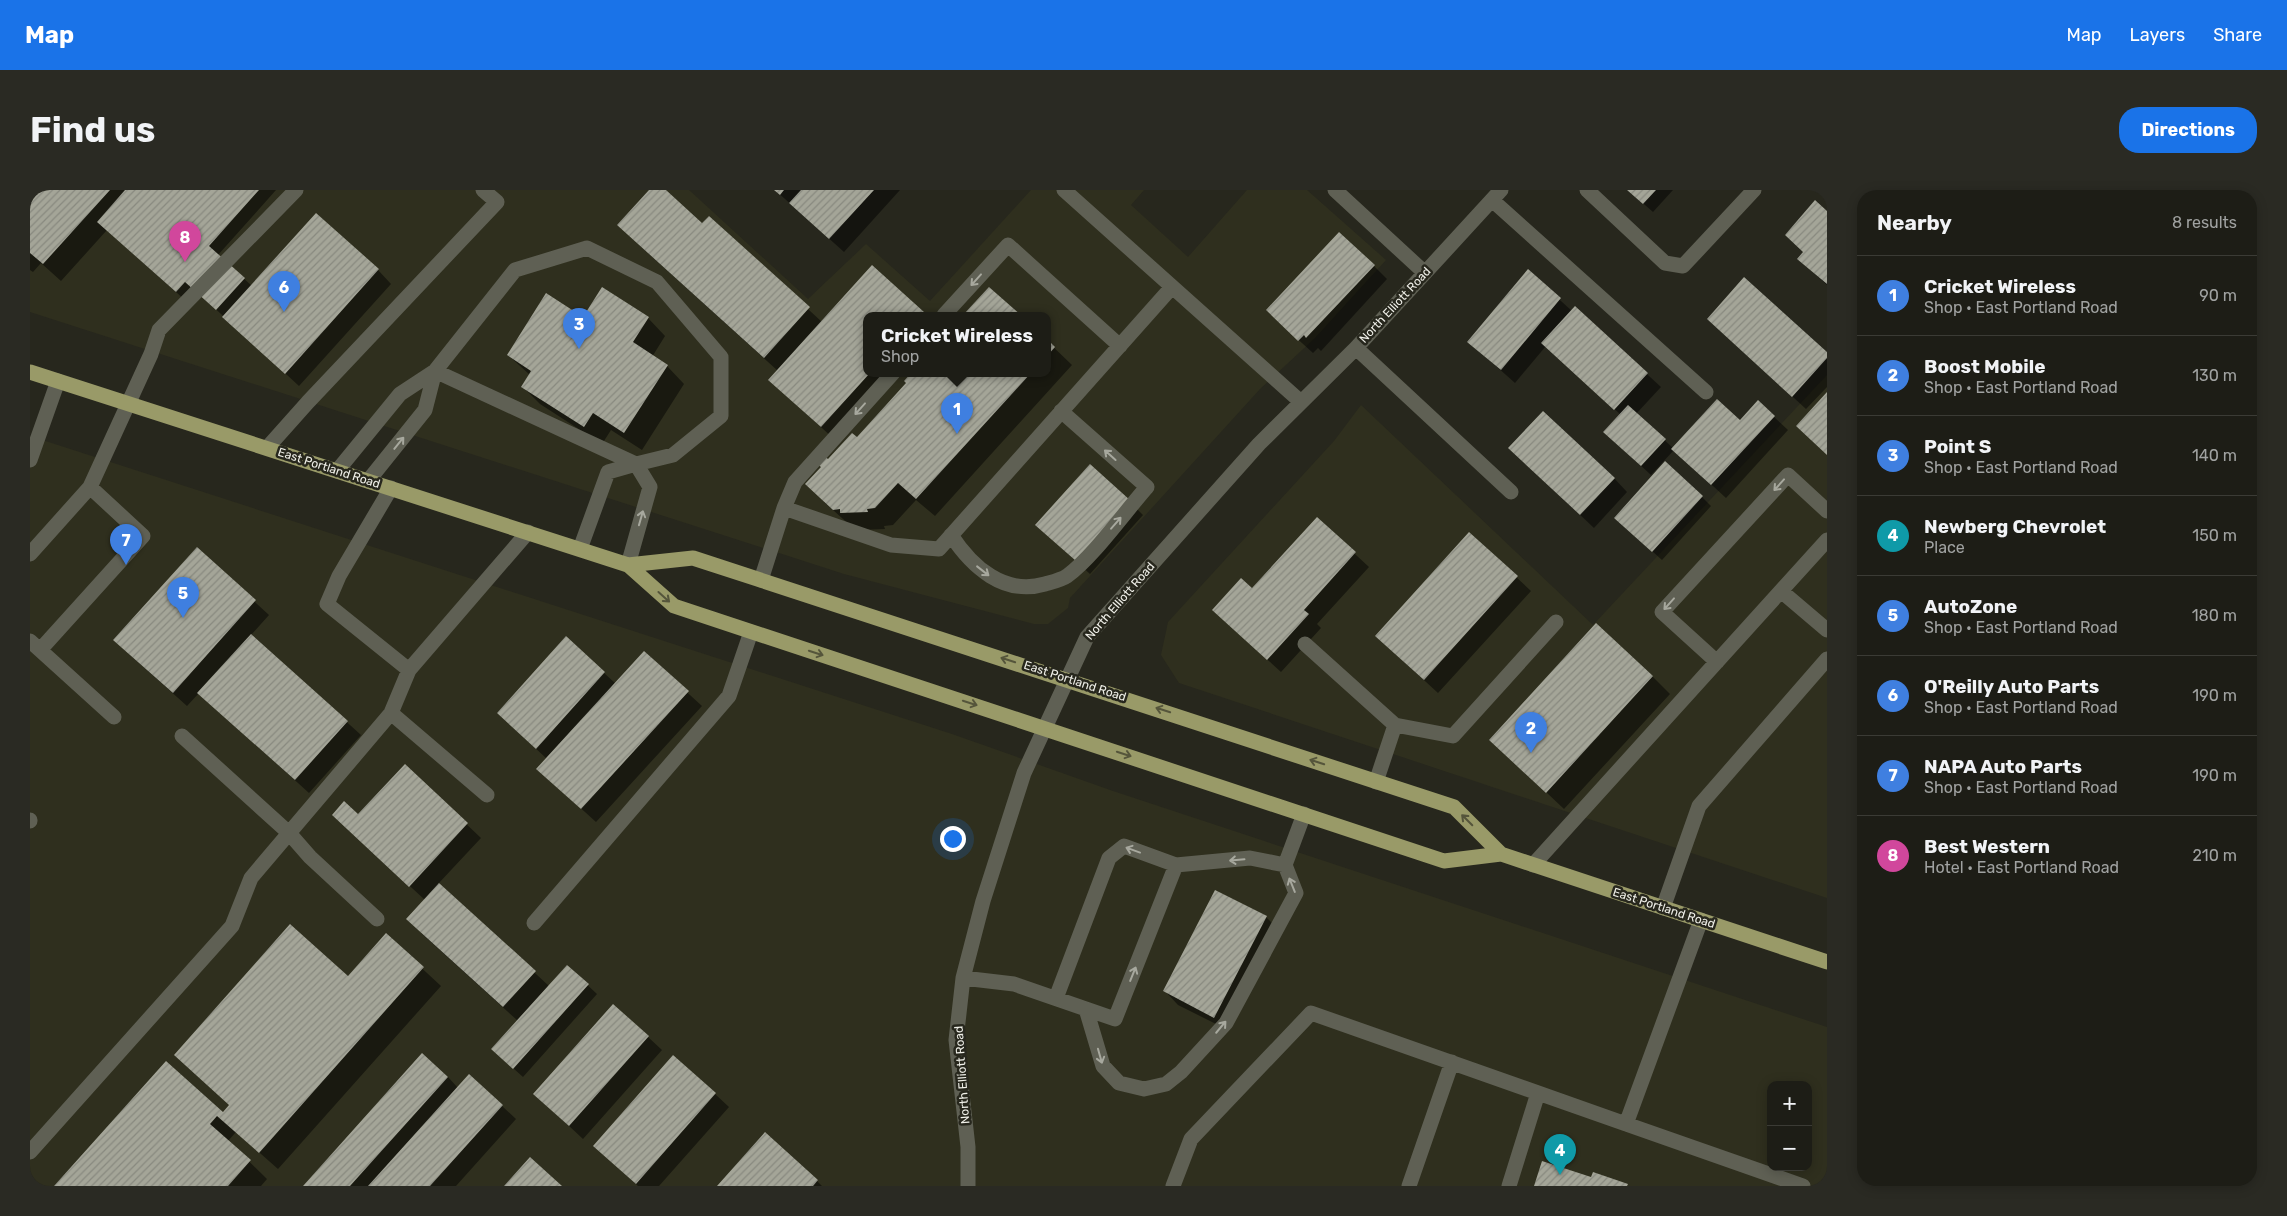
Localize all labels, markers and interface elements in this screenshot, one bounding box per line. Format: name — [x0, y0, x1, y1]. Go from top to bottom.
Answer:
text: Map — [25, 21, 74, 49]
text: Map — [2067, 24, 2102, 46]
text: Layers — [2130, 24, 2185, 46]
text: Share — [2213, 24, 2262, 46]
button: Directions — [2119, 107, 2257, 153]
text: Find us — [30, 109, 155, 151]
text: Nearby — [1877, 210, 1952, 235]
text: 8 results — [2172, 213, 2237, 232]
pin: 8 — [169, 221, 201, 262]
street label: North Elliott Road — [1356, 264, 1434, 346]
pin: 6 — [268, 271, 300, 312]
one-way arrow — [970, 273, 982, 286]
text: Cricket Wireless — [1924, 275, 2076, 298]
text: 1 — [1889, 286, 1897, 305]
text: 90 m — [2199, 286, 2237, 305]
text: Shop · East Portland Road — [1924, 298, 2118, 317]
pin: 3 — [563, 308, 595, 349]
popup — [863, 312, 1051, 377]
text: Cricket Wireless — [881, 324, 1033, 347]
text: Shop — [881, 347, 919, 366]
text: Boost Mobile — [1924, 355, 2045, 378]
text: 2 — [1888, 366, 1898, 385]
text: 130 m — [2192, 366, 2237, 385]
text: Shop · East Portland Road — [1924, 378, 2118, 397]
pin: 1 — [941, 393, 973, 434]
one-way arrow — [854, 403, 866, 416]
text: Point S — [1924, 435, 1991, 458]
one-way arrow — [393, 436, 404, 449]
street label: East Portland Road — [276, 445, 382, 491]
text: 3 — [1888, 446, 1898, 465]
text: 140 m — [2192, 446, 2237, 465]
one-way arrow — [1103, 449, 1116, 461]
text: Shop · East Portland Road — [1924, 458, 2118, 477]
one-way arrow — [1773, 478, 1785, 491]
one-way arrow — [637, 510, 647, 526]
text: Newberg Chevrolet — [1924, 515, 2106, 538]
one-way arrow — [1110, 516, 1122, 529]
pin: 7 — [110, 524, 142, 565]
text: 4 — [1888, 526, 1898, 545]
text: 150 m — [2192, 526, 2237, 545]
text: Place — [1924, 538, 1965, 557]
street label: North Elliott Road — [1082, 559, 1158, 643]
one-way arrow — [976, 566, 989, 577]
pin: 5 — [167, 577, 199, 618]
one-way arrow — [658, 592, 671, 603]
text: AutoZone — [1924, 595, 2017, 618]
one-way arrow — [1663, 598, 1675, 611]
text: 5 — [1888, 606, 1898, 625]
text: 180 m — [2192, 606, 2237, 625]
text: Shop · East Portland Road — [1924, 618, 2118, 637]
one-way arrow — [807, 649, 823, 658]
one-way arrow — [1000, 654, 1016, 664]
street label: East Portland Road — [1022, 658, 1128, 704]
text: O'Reilly Auto Parts — [1924, 675, 2099, 698]
text: 6 — [1888, 686, 1898, 705]
text: 190 m — [2192, 686, 2237, 705]
text: Shop · East Portland Road — [1924, 698, 2118, 717]
one-way arrow — [962, 699, 978, 708]
one-way arrow — [1155, 705, 1171, 714]
pin: 2 — [1515, 712, 1547, 753]
one-way arrow — [1116, 750, 1132, 760]
text: NAPA Auto Parts — [1924, 755, 2082, 778]
one-way arrow — [1309, 757, 1325, 766]
text: 7 — [1888, 766, 1898, 785]
text: 190 m — [2192, 766, 2237, 785]
text: Shop · East Portland Road — [1924, 778, 2118, 797]
one-way arrow — [1460, 814, 1473, 826]
your location — [940, 826, 966, 852]
text: Best Western — [1924, 835, 2050, 858]
one-way arrow — [1126, 845, 1141, 854]
text: 8 — [1888, 846, 1898, 865]
text: 210 m — [2192, 846, 2237, 865]
one-way arrow — [1229, 855, 1245, 865]
text: Hotel · East Portland Road — [1924, 858, 2119, 877]
one-way arrow — [1287, 878, 1297, 893]
street label: East Portland Road — [1611, 885, 1717, 931]
one-way arrow — [1129, 967, 1138, 982]
one-way arrow — [1216, 1021, 1227, 1034]
street label: North Elliott Road — [952, 1025, 972, 1125]
one-way arrow — [1095, 1047, 1105, 1063]
map controls — [1767, 1081, 1812, 1171]
button: + — [1767, 1081, 1812, 1126]
button: − — [1767, 1126, 1812, 1171]
pin: 4 — [1544, 1134, 1576, 1175]

